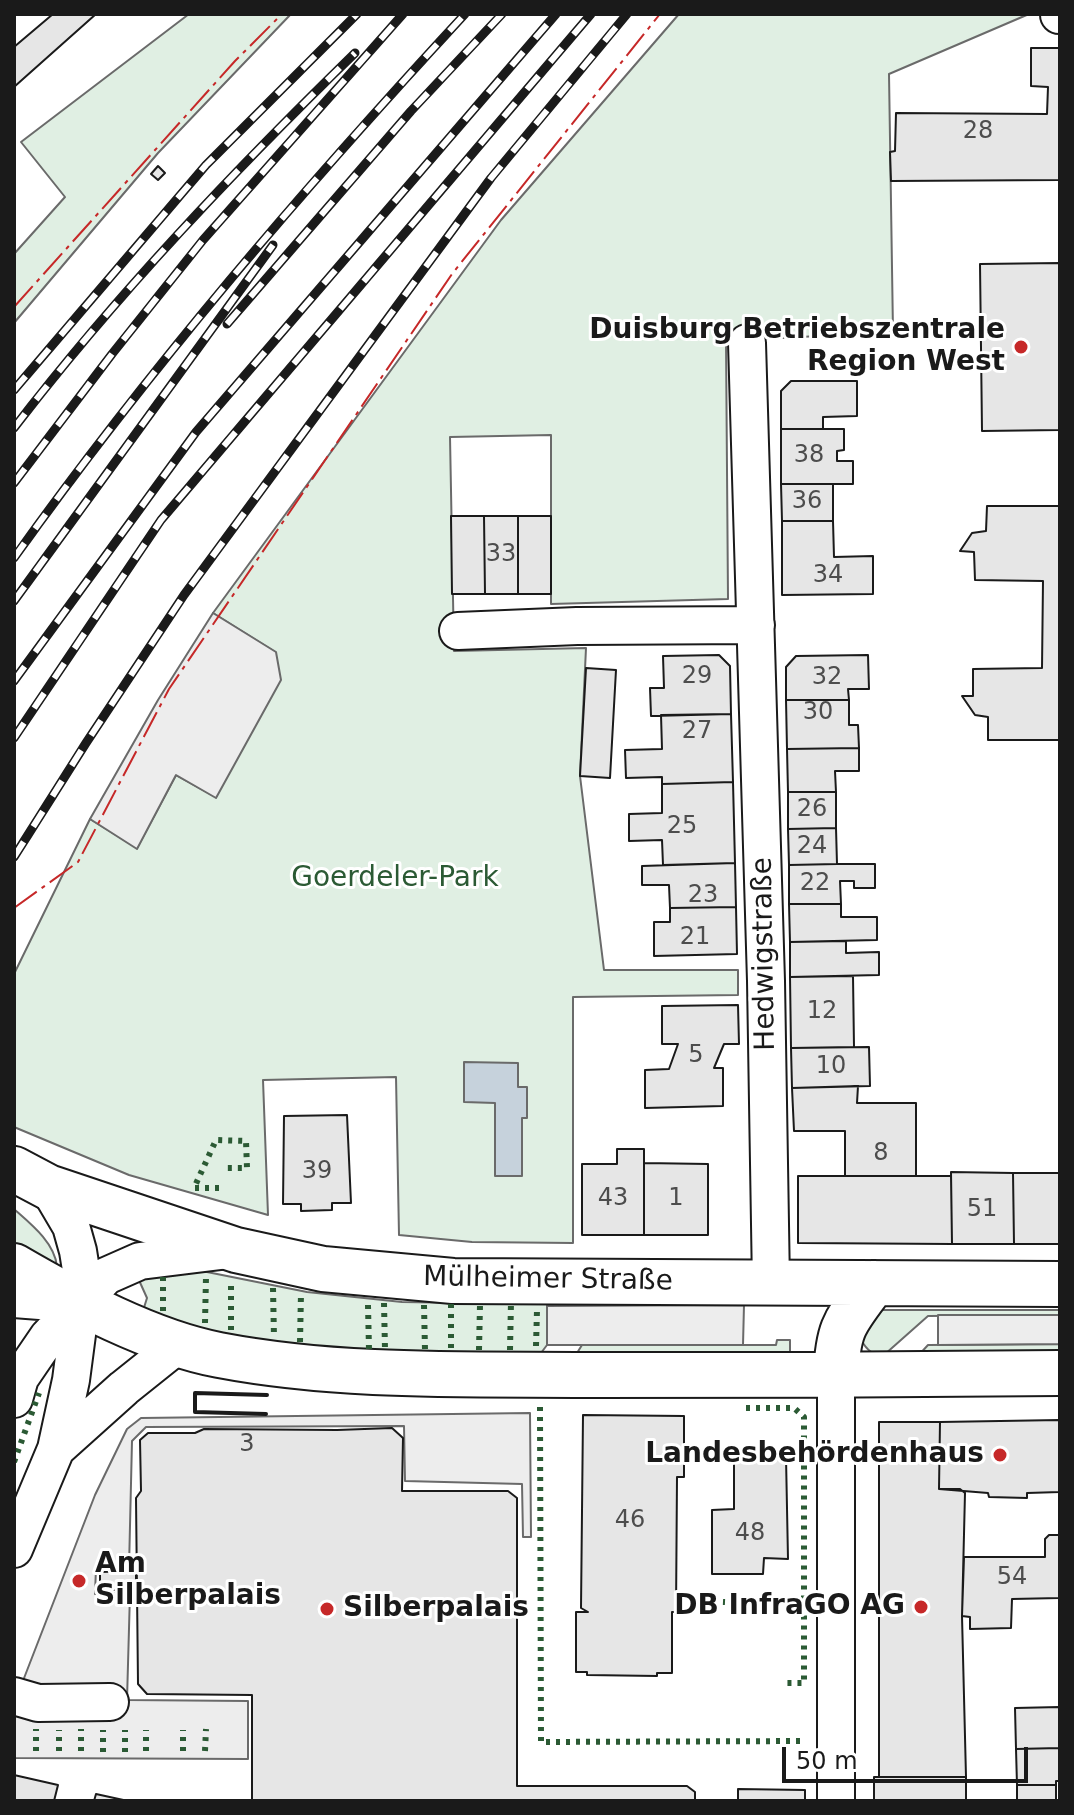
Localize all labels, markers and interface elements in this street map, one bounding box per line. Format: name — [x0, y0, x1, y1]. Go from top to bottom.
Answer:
house number: 28 — [963, 118, 993, 146]
place label: Duisburg Betriebszentrale Region West — [589, 314, 1005, 380]
marker: Duisburg Betriebszentrale Region West — [1012, 338, 1030, 356]
house number: 38 — [794, 442, 824, 470]
house number: 36 — [792, 488, 822, 516]
house number: 33 — [486, 541, 516, 569]
house number: 34 — [813, 562, 843, 590]
house number: 29 — [682, 663, 712, 691]
house number: 32 — [812, 664, 842, 692]
house number: 30 — [803, 699, 833, 727]
house number: 27 — [682, 718, 712, 746]
house number: 26 — [797, 796, 827, 824]
house number: 25 — [667, 813, 697, 841]
house number: 24 — [797, 833, 827, 861]
street label: Hedwigstraße — [747, 857, 783, 1051]
park label: Goerdeler-Park — [291, 862, 499, 896]
house number: 22 — [800, 870, 830, 898]
house number: 23 — [688, 882, 718, 910]
house number: 21 — [680, 924, 710, 952]
house number: 12 — [807, 998, 837, 1026]
house number: 5 — [688, 1042, 704, 1070]
house number: 10 — [816, 1053, 846, 1081]
house number: 8 — [873, 1140, 889, 1168]
house number: 39 — [302, 1158, 332, 1186]
house number: 43 — [598, 1185, 628, 1213]
house number: 1 — [668, 1185, 684, 1213]
house number: 51 — [967, 1196, 997, 1224]
street label: Mülheimer Straße — [423, 1261, 673, 1299]
house number: 3 — [239, 1431, 255, 1459]
place label: Landesbehördenhaus — [645, 1438, 984, 1472]
marker: Landesbehördenhaus — [991, 1446, 1009, 1464]
house number: 46 — [615, 1507, 645, 1535]
house number: 48 — [735, 1520, 765, 1548]
place label: Am Silberpalais — [95, 1548, 281, 1614]
house number: 54 — [997, 1564, 1027, 1592]
marker: Am Silberpalais — [70, 1572, 88, 1590]
place label: DB InfraGO AG — [674, 1590, 905, 1624]
place label: Silberpalais — [343, 1592, 529, 1626]
marker: DB InfraGO AG — [912, 1598, 930, 1616]
marker: Silberpalais — [318, 1600, 336, 1618]
scale bar — [786, 1731, 1032, 1781]
text: 50 m — [796, 1747, 858, 1775]

